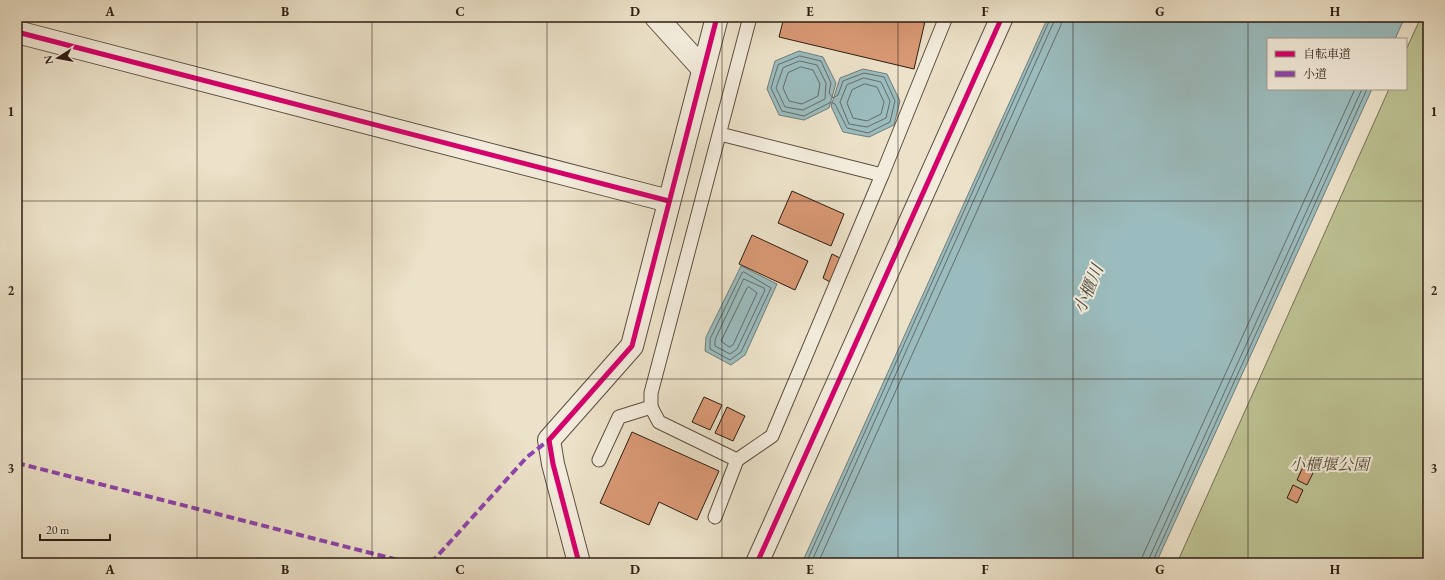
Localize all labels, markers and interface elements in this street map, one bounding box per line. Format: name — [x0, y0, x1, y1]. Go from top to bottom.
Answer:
text: A — [104, 3, 115, 20]
text: B — [281, 3, 289, 20]
text: C — [455, 3, 465, 20]
text: D — [630, 3, 640, 20]
text: E — [806, 3, 814, 20]
text: F — [981, 3, 989, 20]
text: G — [1155, 3, 1165, 20]
text: H — [1330, 3, 1341, 20]
north arrow — [38, 38, 78, 78]
legend — [1267, 38, 1407, 90]
text: 自転車道 — [1303, 46, 1351, 62]
text: N — [40, 54, 56, 66]
text: 小道 — [1303, 66, 1327, 82]
text: 1 — [8, 103, 15, 120]
text: 1 — [1431, 103, 1438, 120]
water label: 小櫃川 — [1068, 259, 1109, 317]
text: 2 — [8, 282, 15, 299]
text: 2 — [1431, 282, 1438, 299]
park label: 小櫃堰公園 — [1289, 454, 1372, 475]
text: 3 — [8, 460, 15, 477]
text: 3 — [1431, 460, 1438, 477]
scale bar — [40, 516, 110, 542]
text: 20 m — [46, 522, 70, 538]
text: A — [104, 561, 115, 578]
text: B — [281, 561, 289, 578]
text: C — [455, 561, 465, 578]
text: D — [630, 561, 640, 578]
text: E — [806, 561, 814, 578]
text: F — [981, 561, 989, 578]
text: G — [1155, 561, 1165, 578]
text: H — [1330, 561, 1341, 578]

